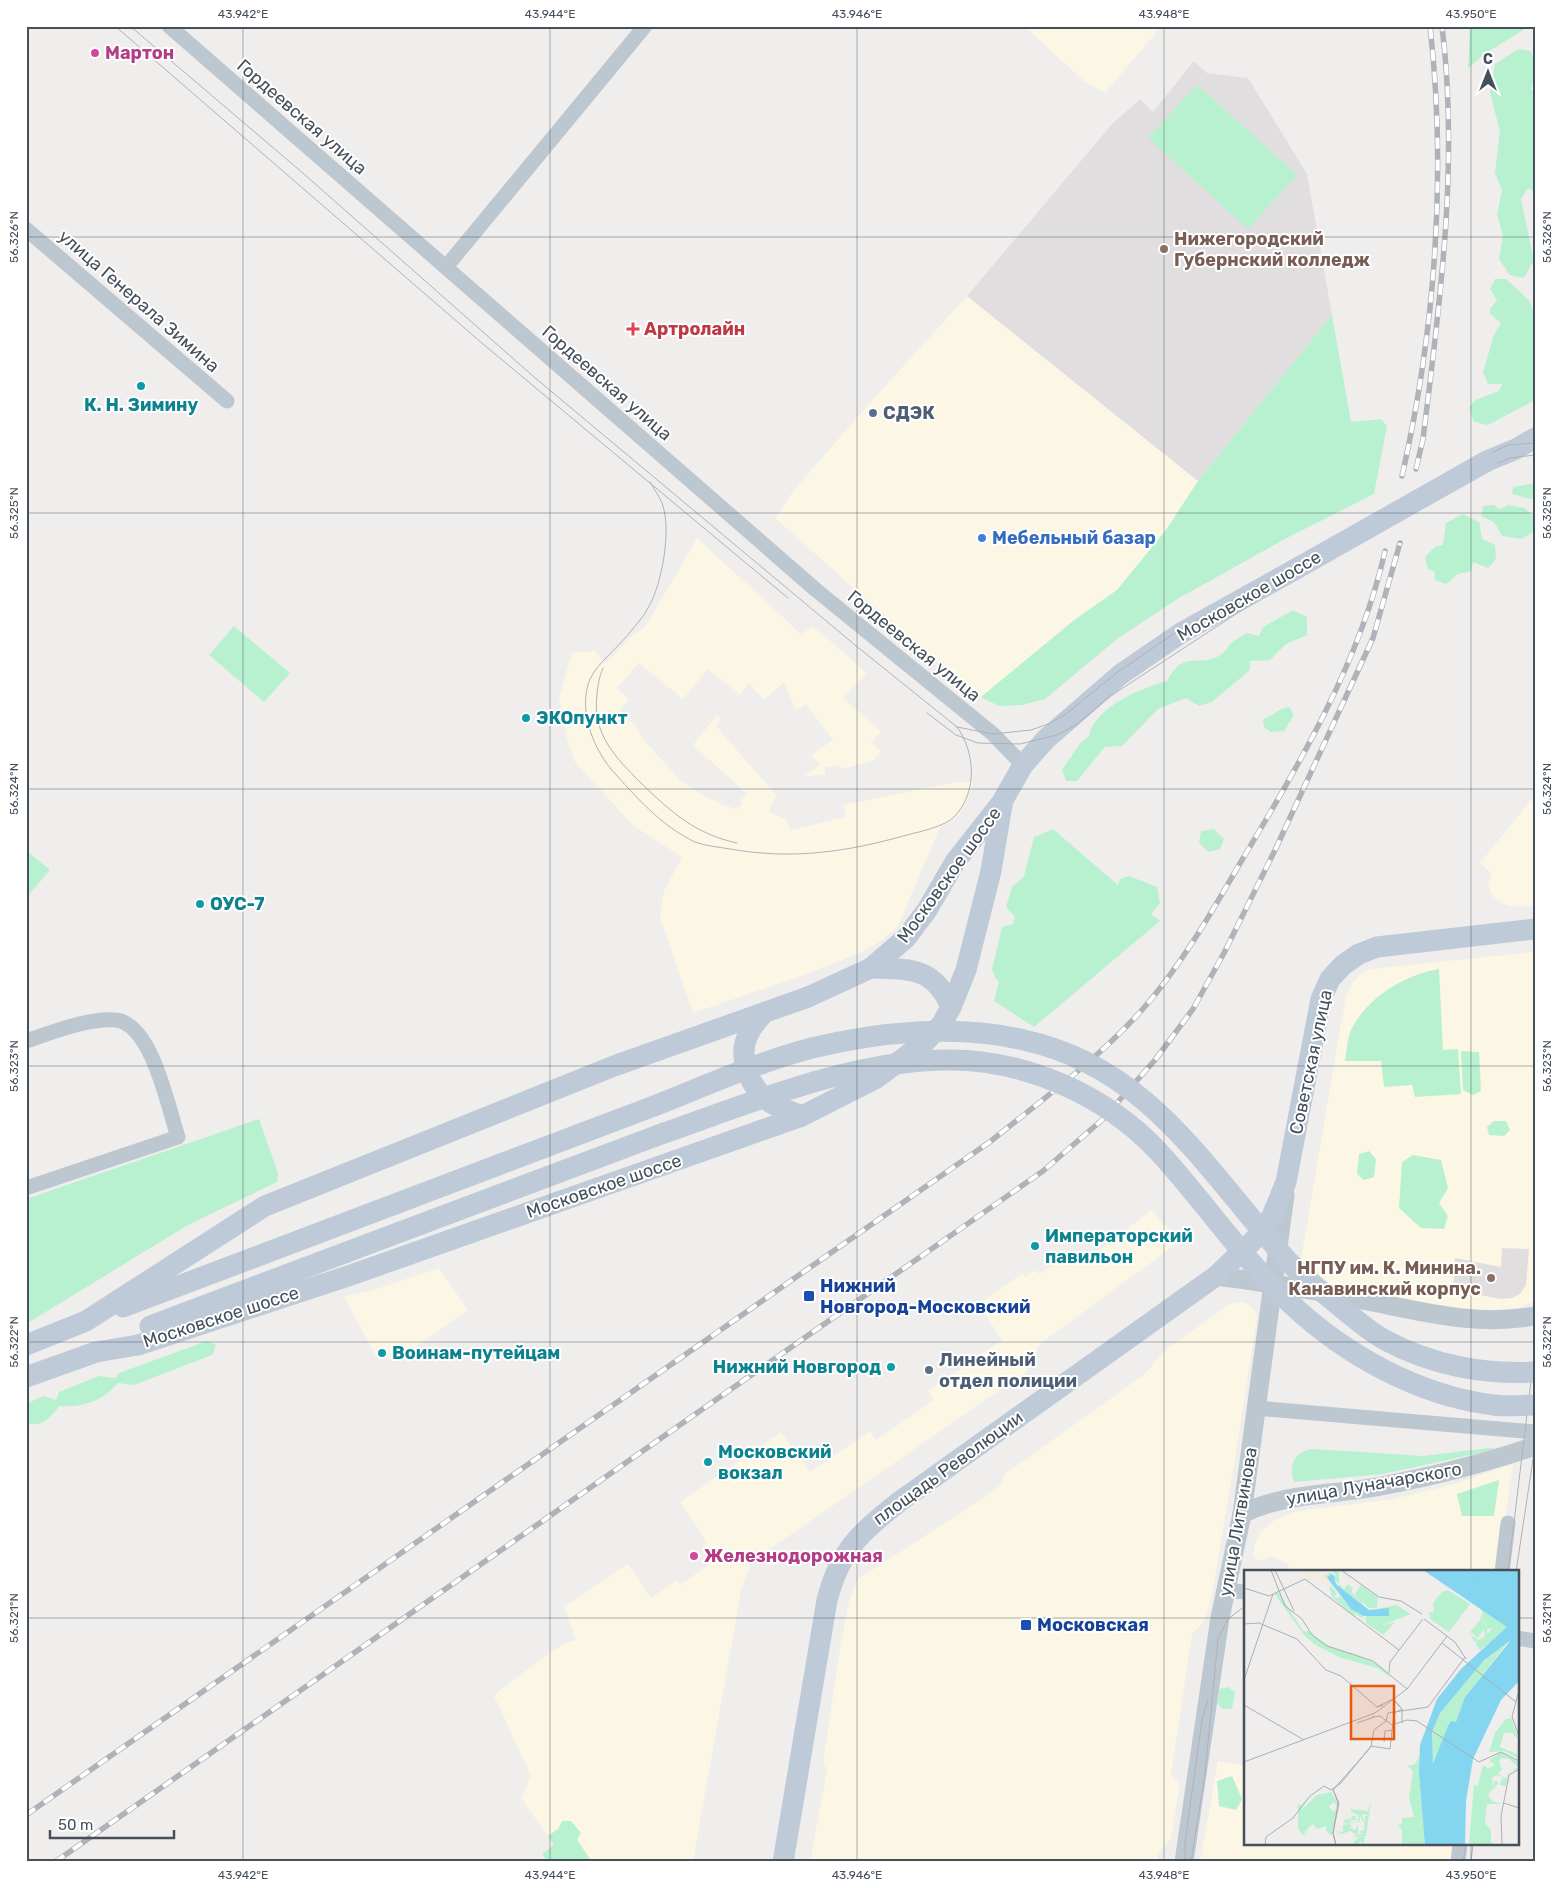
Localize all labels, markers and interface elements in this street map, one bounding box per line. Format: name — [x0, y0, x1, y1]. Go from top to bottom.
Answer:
text: 43.942°E — [218, 7, 268, 21]
text: 43.944°E — [525, 7, 575, 21]
text: 43.946°E — [832, 7, 882, 21]
text: 43.948°E — [1138, 7, 1190, 21]
text: 43.950°E — [1446, 7, 1496, 21]
place label: Мартон — [105, 42, 174, 64]
marker: Мартон — [89, 47, 101, 59]
north arrow — [1464, 48, 1514, 98]
text: С — [1483, 51, 1493, 68]
street label: Гордеевская улица — [233, 55, 371, 179]
text: 56.326°N — [7, 211, 21, 263]
text: 56.326°N — [1540, 211, 1554, 263]
street label: улица Генерала Зимина — [54, 225, 224, 377]
place label: Нижегородский Губернский колледж — [1174, 228, 1370, 271]
marker: Нижегородский Губернский колледж — [1158, 243, 1170, 255]
place label: Артролайн — [644, 318, 745, 340]
street label: Гордеевская улица — [538, 321, 676, 445]
marker: Артролайн — [626, 322, 640, 336]
marker: К. Н. Зимину — [135, 380, 147, 392]
place label: К. Н. Зимину — [84, 394, 198, 416]
place label: СДЭК — [883, 402, 935, 424]
marker: СДЭК — [867, 407, 879, 419]
text: 56.325°N — [7, 487, 21, 539]
text: 56.325°N — [1540, 487, 1554, 539]
place label: Мебельный базар — [992, 527, 1156, 549]
marker: Мебельный базар — [976, 532, 988, 544]
street label: Московское шоссе — [1173, 546, 1325, 646]
street label: Гордеевская улица — [843, 586, 985, 706]
place label: ЭКОпункт — [536, 707, 628, 729]
marker: ЭКОпункт — [520, 712, 532, 724]
text: 56.324°N — [7, 763, 21, 815]
text: 56.324°N — [1540, 763, 1554, 815]
street label: Московское шоссе — [892, 803, 1006, 947]
place label: ОУС-7 — [210, 893, 265, 915]
marker: ОУС-7 — [194, 898, 206, 910]
street label: Советская улица — [1285, 988, 1337, 1136]
text: 56.323°N — [7, 1040, 21, 1092]
text: 56.323°N — [1540, 1040, 1554, 1092]
street label: Московское шоссе — [524, 1149, 684, 1223]
place label: Императорский павильон — [1045, 1225, 1193, 1268]
marker: Императорский павильон — [1029, 1240, 1041, 1252]
place label: НГПУ им. К. Минина. Канавинский корпус — [1288, 1257, 1481, 1300]
marker: НГПУ им. К. Минина. Канавинский корпус — [1485, 1272, 1497, 1284]
place label: Нижний Новгород-Московский — [820, 1275, 1031, 1318]
street label: Московское шоссе — [140, 1281, 302, 1353]
marker: Нижний Новгород-Московский — [802, 1289, 816, 1303]
text: 56.322°N — [7, 1316, 21, 1368]
text: 56.322°N — [1540, 1316, 1554, 1368]
place label: Воинам-путейцам — [392, 1342, 560, 1364]
marker: Воинам-путейцам — [376, 1347, 388, 1359]
place label: Линейный отдел полиции — [939, 1349, 1077, 1392]
place label: Нижний Новгород — [713, 1356, 881, 1378]
marker: Нижний Новгород — [885, 1361, 897, 1373]
marker: Линейный отдел полиции — [923, 1364, 935, 1376]
street label: площадь Революции — [869, 1406, 1027, 1530]
place label: Московский вокзал — [718, 1441, 831, 1484]
street label: улица Литвинова — [1214, 1446, 1262, 1598]
marker: Московский вокзал — [702, 1456, 714, 1468]
street label: улица Луначарского — [1285, 1458, 1463, 1510]
place label: Железнодорожная — [704, 1545, 883, 1567]
marker: Железнодорожная — [688, 1550, 700, 1562]
inset map — [1244, 1570, 1518, 1846]
text: 56.321°N — [7, 1593, 21, 1643]
text: 56.321°N — [1540, 1593, 1554, 1643]
place label: Московская — [1037, 1614, 1149, 1636]
marker: Московская — [1019, 1618, 1033, 1632]
scale bar — [50, 1808, 174, 1840]
text: 50 m — [58, 1816, 93, 1834]
text: 43.942°E — [218, 1868, 268, 1882]
text: 43.944°E — [525, 1868, 575, 1882]
text: 43.946°E — [832, 1868, 882, 1882]
text: 43.948°E — [1138, 1868, 1190, 1882]
text: 43.950°E — [1446, 1868, 1496, 1882]

